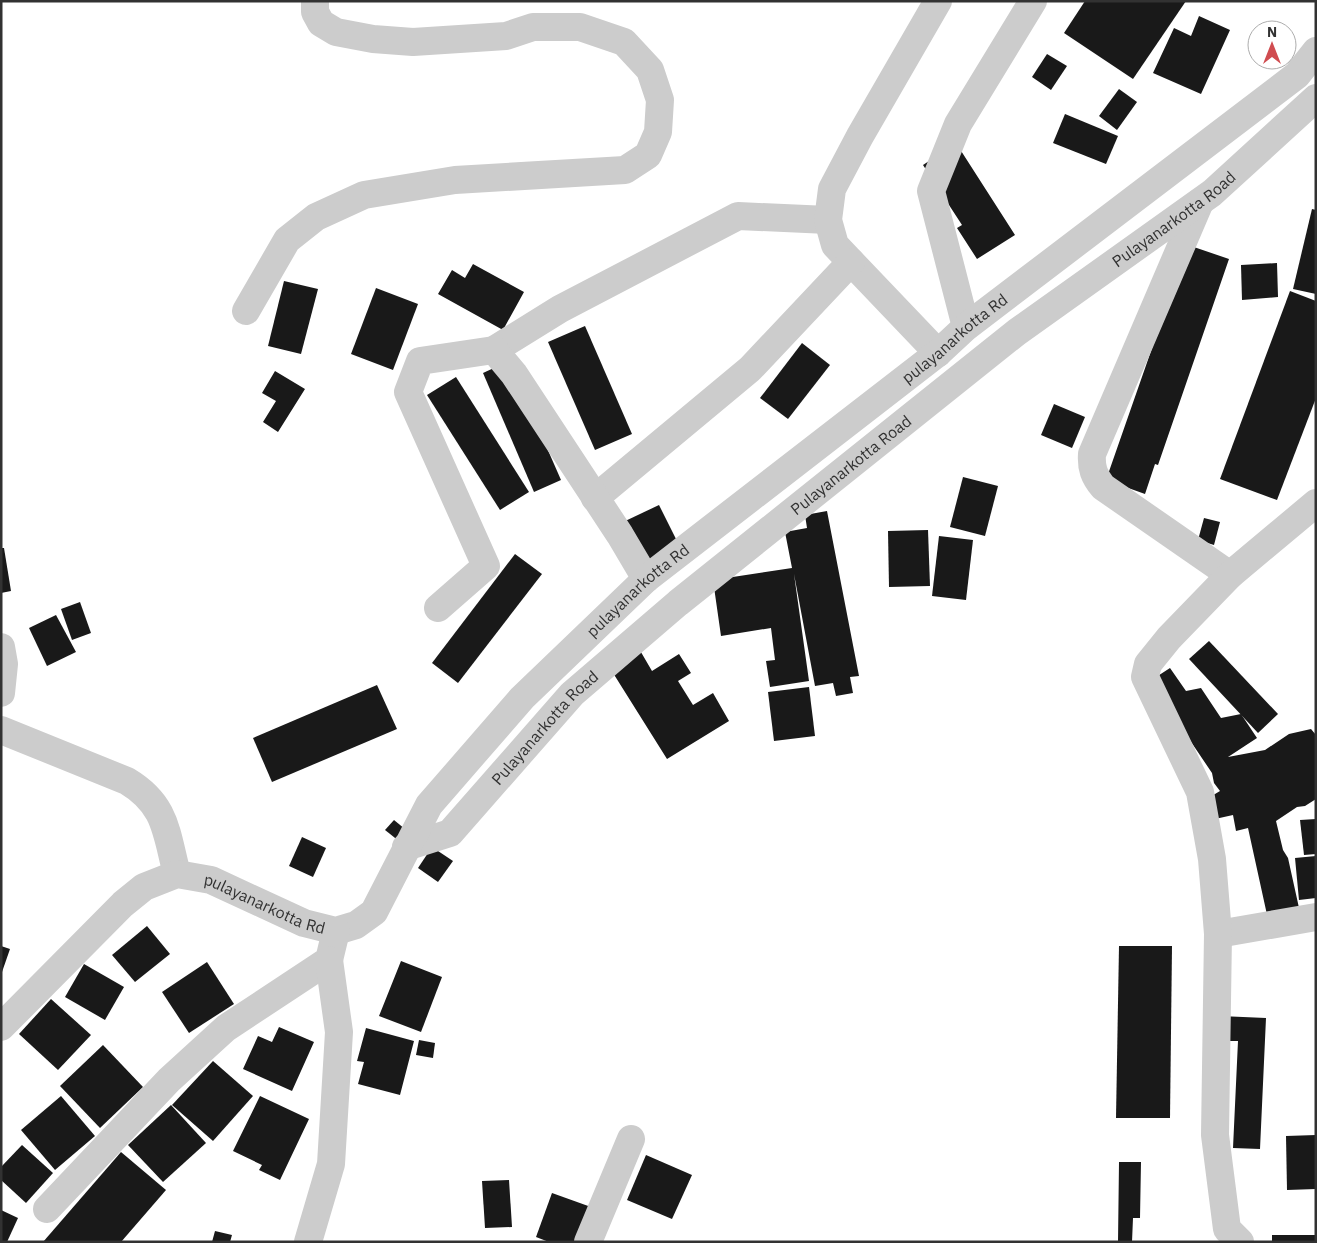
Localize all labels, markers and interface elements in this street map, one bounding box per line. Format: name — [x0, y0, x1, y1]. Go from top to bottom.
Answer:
north arrow — [1247, 20, 1297, 70]
text: N — [1267, 23, 1277, 41]
street label: Pulayanarkotta Road — [1108, 167, 1240, 271]
street label: pulayanarkotta Rd — [898, 289, 1011, 387]
street label: Pulayanarkotta Road — [786, 411, 915, 519]
street label: pulayanarkotta Rd — [582, 539, 693, 641]
street label: Pulayanarkotta Road — [487, 666, 602, 789]
street label: pulayanarkotta Rd — [203, 869, 328, 938]

